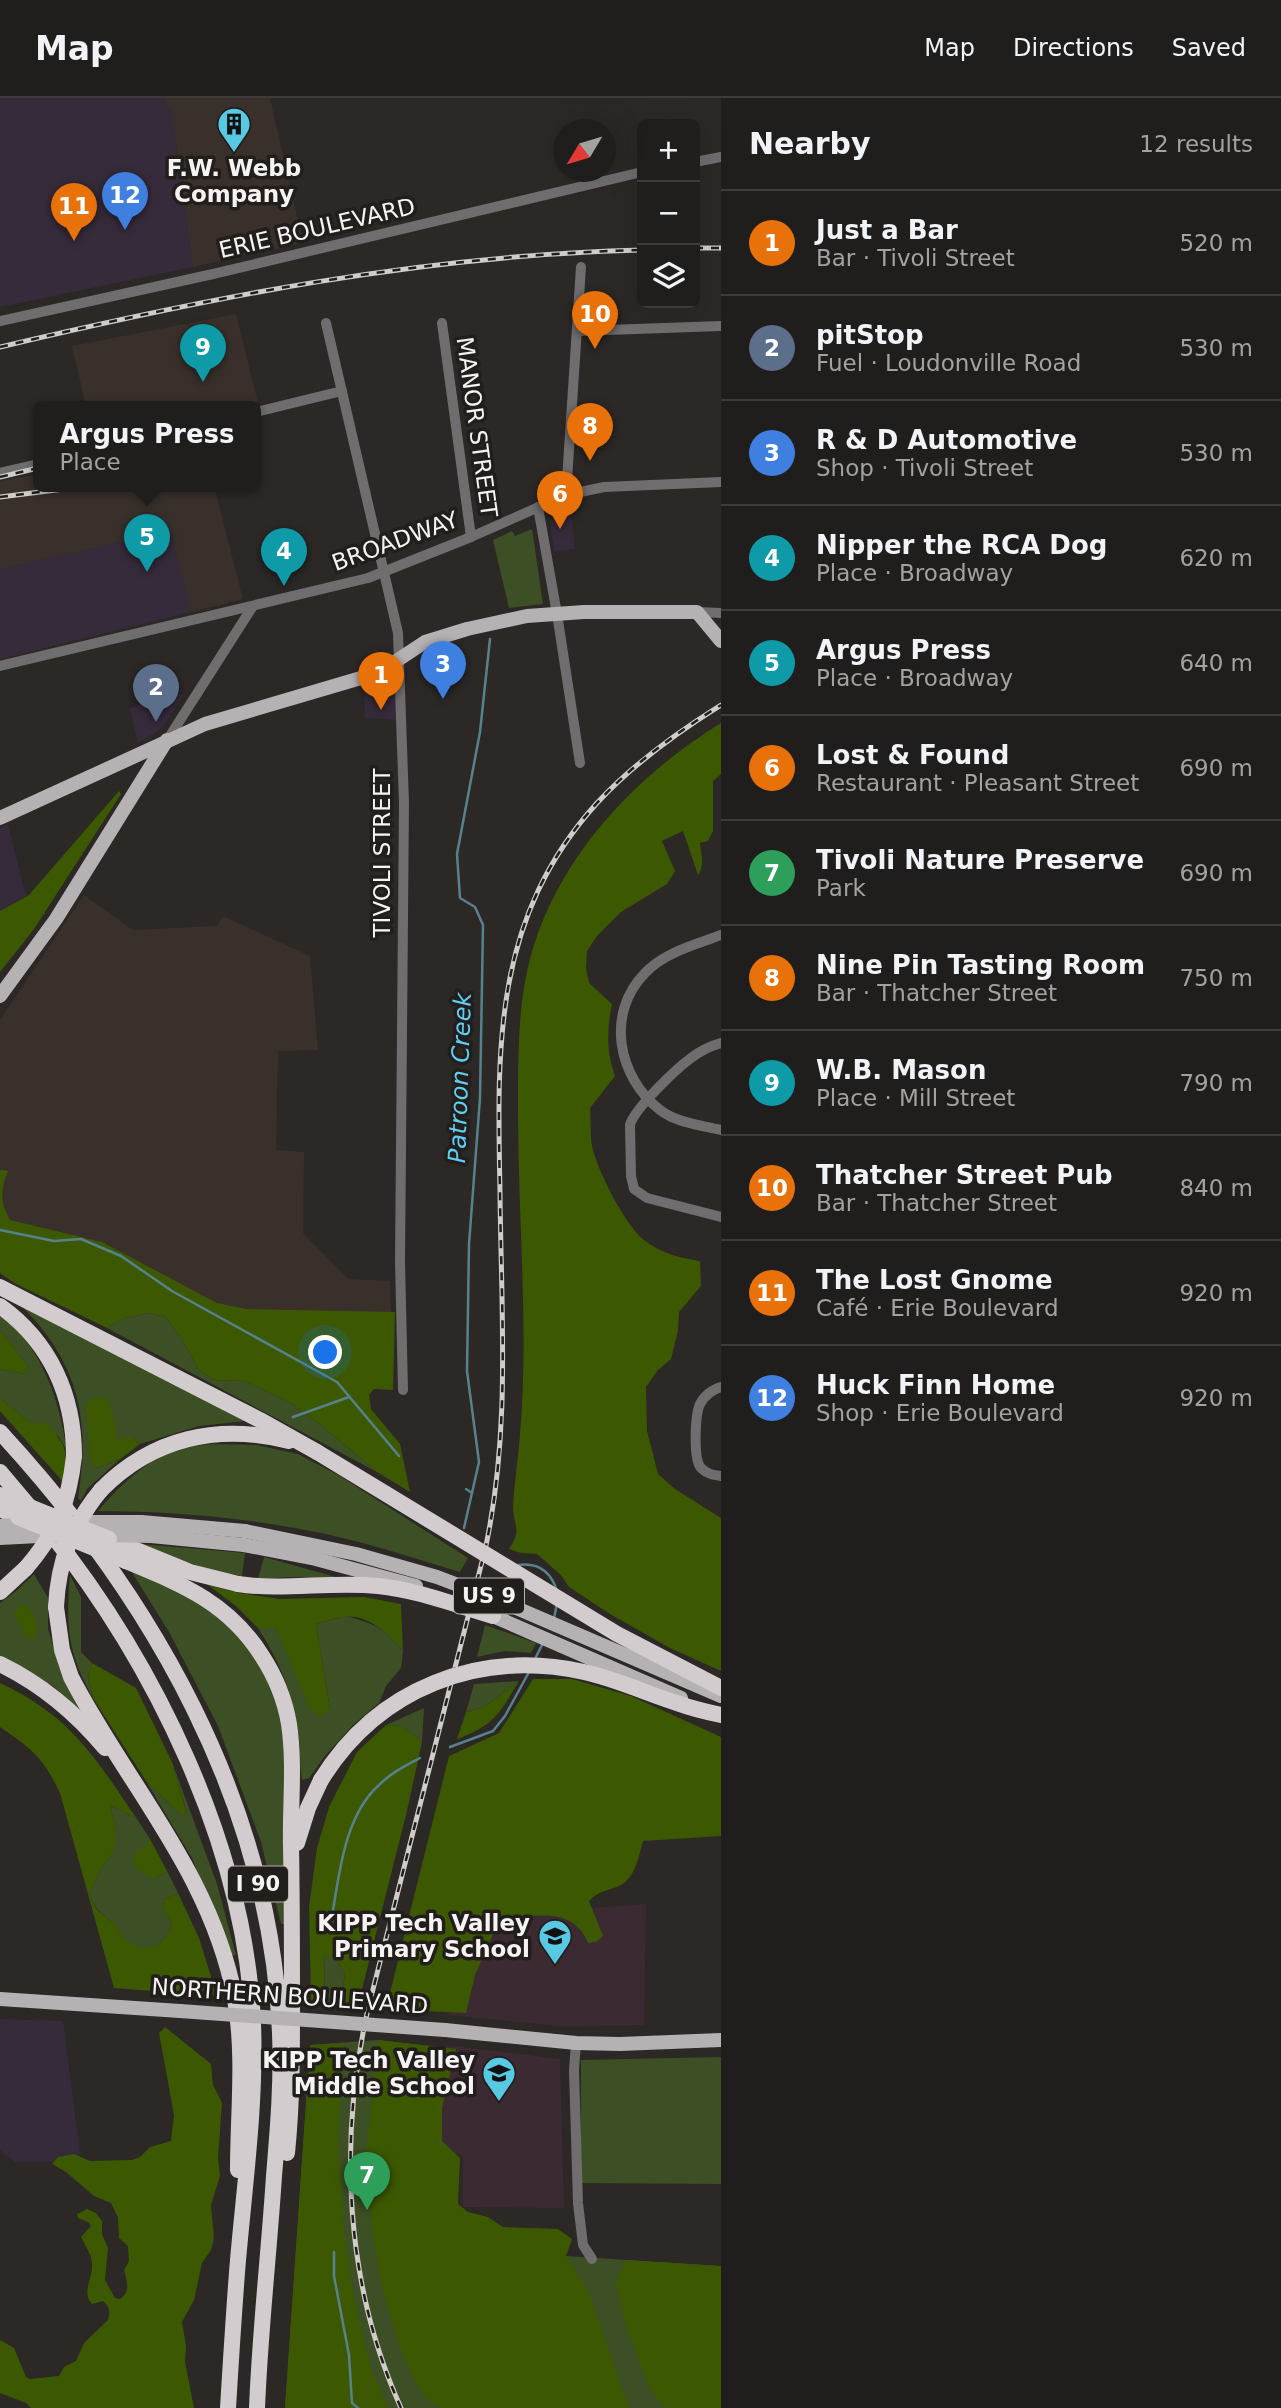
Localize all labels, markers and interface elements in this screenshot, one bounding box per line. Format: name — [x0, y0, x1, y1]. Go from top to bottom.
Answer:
text: Map — [35, 29, 114, 68]
text: Map — [924, 34, 975, 62]
text: Directions — [1013, 34, 1134, 62]
text: Saved — [1172, 34, 1246, 62]
building icon: F.W. Webb Company — [215, 105, 253, 154]
north arrow — [553, 119, 616, 182]
map controls — [637, 119, 700, 308]
button: + — [637, 119, 700, 182]
text: Nearby — [749, 126, 871, 161]
text: 12 results — [1139, 131, 1253, 157]
place label: F.W. Webb Company — [167, 155, 301, 207]
pin: 12 — [102, 172, 148, 230]
button: − — [637, 182, 700, 245]
pin: 11 — [51, 183, 97, 241]
street label: ERIE BOULEVARD — [216, 193, 418, 263]
text: Just a Bar — [816, 215, 958, 245]
text: 1 — [764, 230, 780, 256]
text: 520 m — [1179, 230, 1253, 256]
button: layers — [637, 245, 700, 308]
text: Bar · Tivoli Street — [816, 245, 1015, 271]
pin: 10 — [572, 291, 618, 349]
text: pitStop — [816, 320, 924, 350]
pin: 9 — [180, 324, 226, 382]
street label: MANOR STREET — [451, 335, 503, 520]
text: 2 — [764, 335, 780, 361]
text: 530 m — [1179, 335, 1253, 361]
text: Fuel · Loudonville Road — [816, 350, 1081, 376]
popup — [33, 401, 261, 492]
pin: 8 — [567, 403, 613, 461]
text: Argus Press — [59, 419, 235, 449]
text: R & D Automotive — [816, 425, 1077, 455]
text: 3 — [764, 440, 780, 466]
text: 530 m — [1179, 440, 1253, 466]
text: Place — [59, 449, 121, 475]
text: Shop · Tivoli Street — [816, 455, 1033, 481]
pin: 6 — [537, 471, 583, 529]
street label: BROADWAY — [328, 506, 463, 576]
pin: 5 — [124, 514, 170, 572]
pin: 4 — [261, 528, 307, 586]
text: Nipper the RCA Dog — [816, 530, 1107, 560]
text: 4 — [764, 545, 780, 571]
text: 620 m — [1179, 545, 1253, 571]
text: Place · Broadway — [816, 560, 1013, 586]
text: Argus Press — [816, 635, 991, 665]
pin: 3 — [420, 641, 466, 699]
text: 5 — [764, 650, 780, 676]
text: 640 m — [1179, 650, 1253, 676]
pin: 1 — [358, 652, 404, 710]
pin: 2 — [133, 664, 179, 722]
text: Place · Broadway — [816, 665, 1013, 691]
text: Lost & Found — [816, 740, 1009, 770]
text: 6 — [764, 755, 780, 781]
text: 690 m — [1179, 755, 1253, 781]
street label: TIVOLI STREET — [369, 768, 395, 938]
text: Restaurant · Pleasant Street — [816, 770, 1139, 796]
text: Tivoli Nature Preserve — [816, 845, 1144, 875]
text: 7 — [764, 860, 780, 886]
text: 690 m — [1179, 860, 1253, 886]
text: Park — [816, 875, 866, 901]
text: Nine Pin Tasting Room — [816, 950, 1145, 980]
text: 8 — [764, 965, 780, 991]
text: 750 m — [1179, 965, 1253, 991]
text: Bar · Thatcher Street — [816, 980, 1057, 1006]
water label: Patroon Creek — [443, 991, 477, 1164]
text: W.B. Mason — [816, 1055, 986, 1085]
text: 9 — [764, 1070, 780, 1096]
text: 790 m — [1179, 1070, 1253, 1096]
text: Place · Mill Street — [816, 1085, 1015, 1111]
text: Thatcher Street Pub — [816, 1160, 1113, 1190]
text: 10 — [756, 1175, 788, 1201]
text: 840 m — [1179, 1175, 1253, 1201]
text: Bar · Thatcher Street — [816, 1190, 1057, 1216]
text: The Lost Gnome — [816, 1265, 1053, 1295]
text: 11 — [756, 1280, 788, 1306]
text: 920 m — [1179, 1280, 1253, 1306]
text: Café · Erie Boulevard — [816, 1295, 1059, 1321]
your location — [308, 1335, 342, 1369]
text: Huck Finn Home — [816, 1370, 1055, 1400]
text: 12 — [756, 1385, 788, 1411]
text: 920 m — [1179, 1385, 1253, 1411]
text: Shop · Erie Boulevard — [816, 1400, 1064, 1426]
road number: US 9 — [454, 1578, 524, 1614]
road number: I 90 — [228, 1866, 288, 1901]
place label: KIPP Tech Valley Primary School — [317, 1910, 530, 1962]
school or university icon: KIPP Tech Valley Primary School — [536, 1917, 574, 1966]
street label: NORTHERN BOULEVARD — [151, 1973, 429, 2019]
place label: KIPP Tech Valley Middle School — [262, 2047, 475, 2099]
school or university icon: KIPP Tech Valley Middle School — [480, 2054, 518, 2103]
pin: 7 — [344, 2152, 390, 2210]

